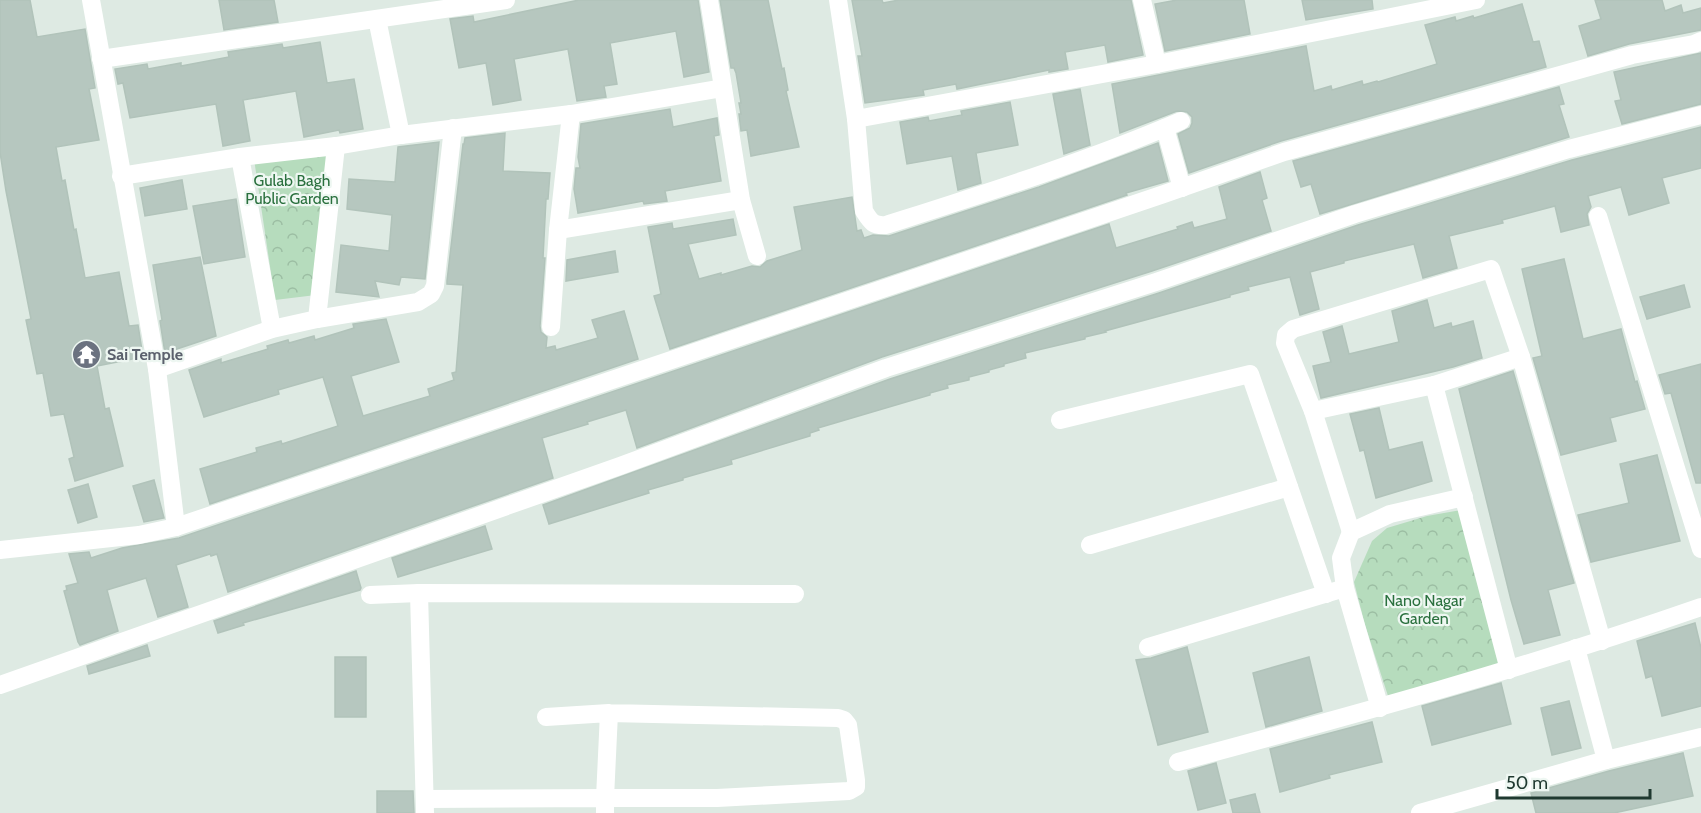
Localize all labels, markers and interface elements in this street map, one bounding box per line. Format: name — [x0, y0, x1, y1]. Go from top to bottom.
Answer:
park label: Gulab Bagh Public Garden — [245, 171, 339, 208]
temple icon: Sai Temple — [70, 338, 102, 370]
place label: Sai Temple — [107, 345, 183, 364]
park label: Nano Nagar Garden — [1384, 591, 1465, 628]
scale bar — [1497, 762, 1650, 800]
text: 50 m — [1506, 772, 1548, 794]

